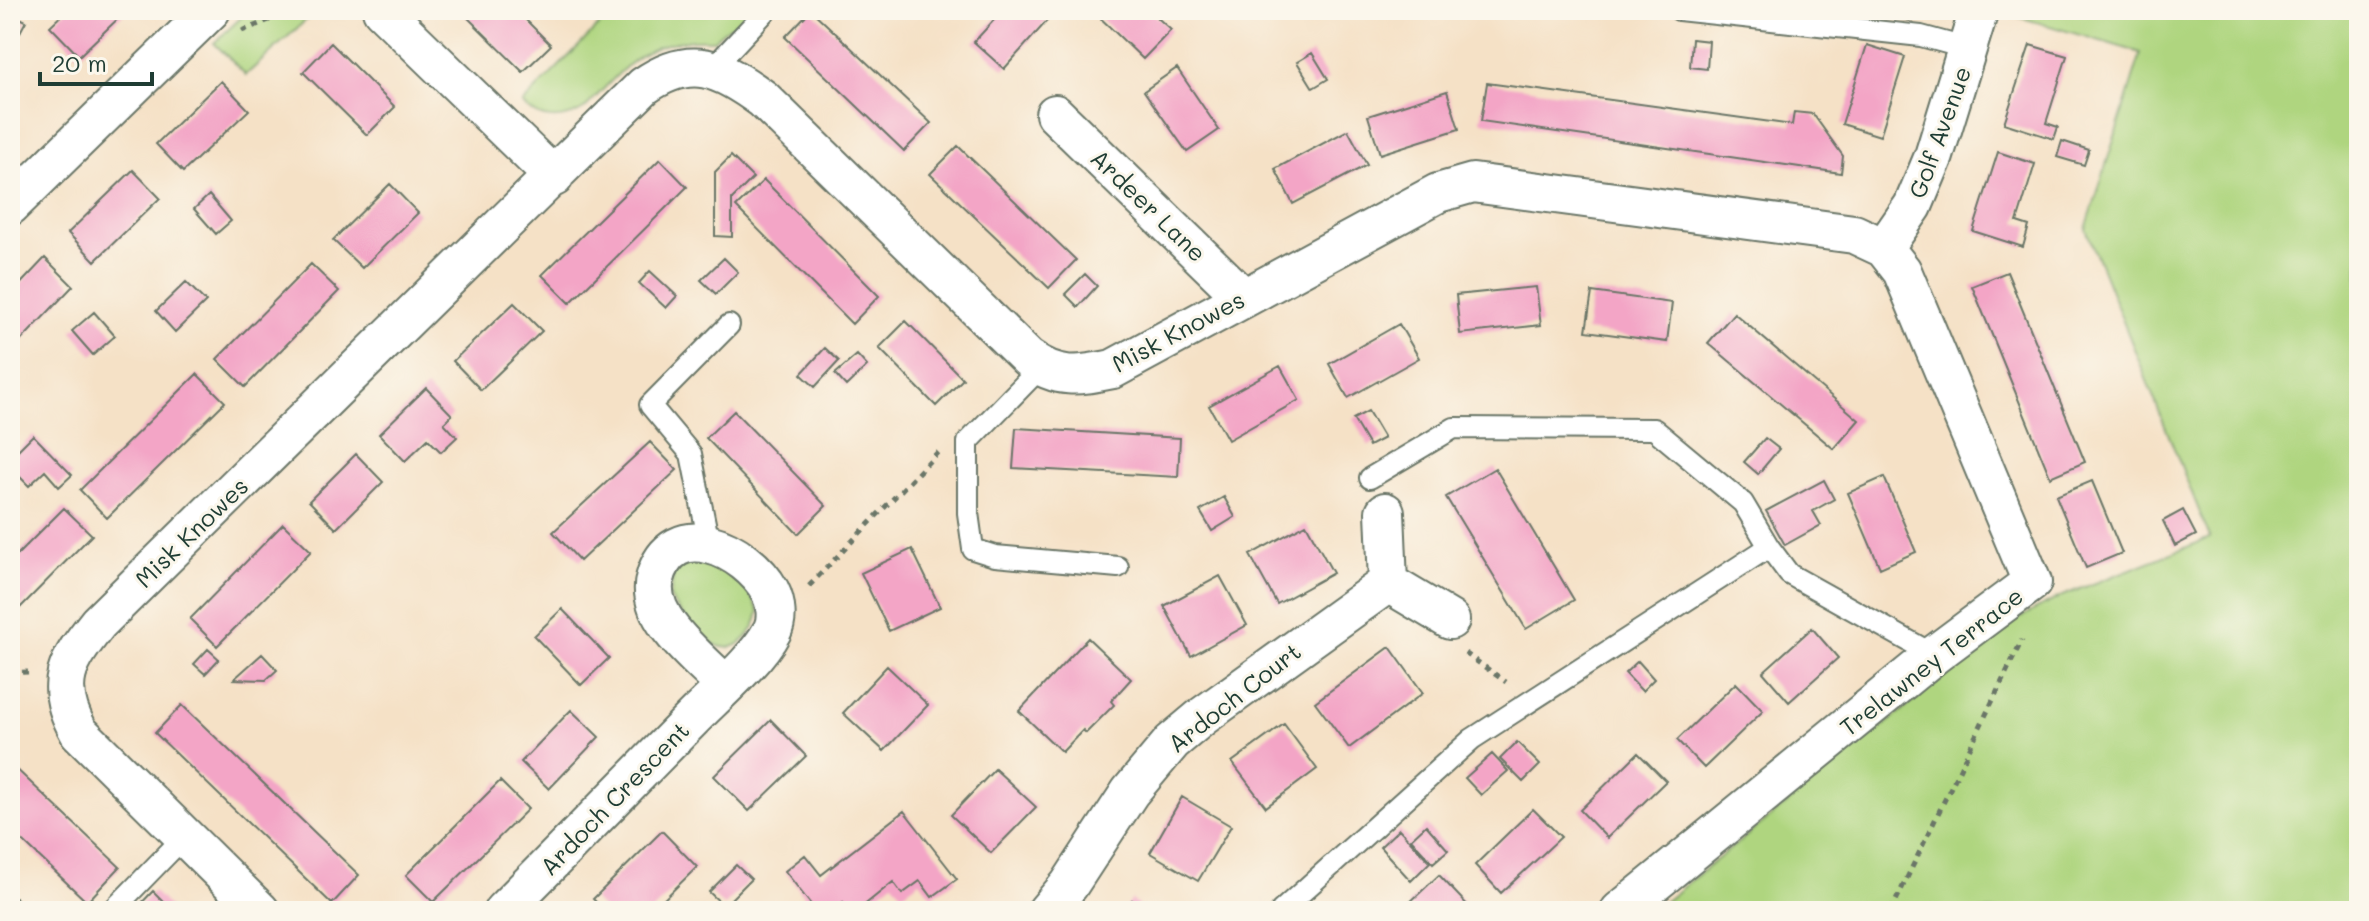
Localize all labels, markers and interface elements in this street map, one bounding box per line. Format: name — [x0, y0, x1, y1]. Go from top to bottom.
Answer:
scale bar — [40, 36, 152, 86]
text: 20 m — [52, 47, 107, 78]
street label: Golf Avenue — [1901, 62, 1977, 202]
street label: Ardeer Lane — [1085, 142, 1213, 268]
street label: Misk Knowes — [1106, 283, 1250, 379]
street label: Misk Knowes — [128, 470, 254, 594]
street label: Trelawney Terrace — [1833, 580, 2029, 742]
street label: Ardoch Court — [1161, 635, 1307, 759]
street label: Ardoch Crescent — [533, 715, 695, 881]

